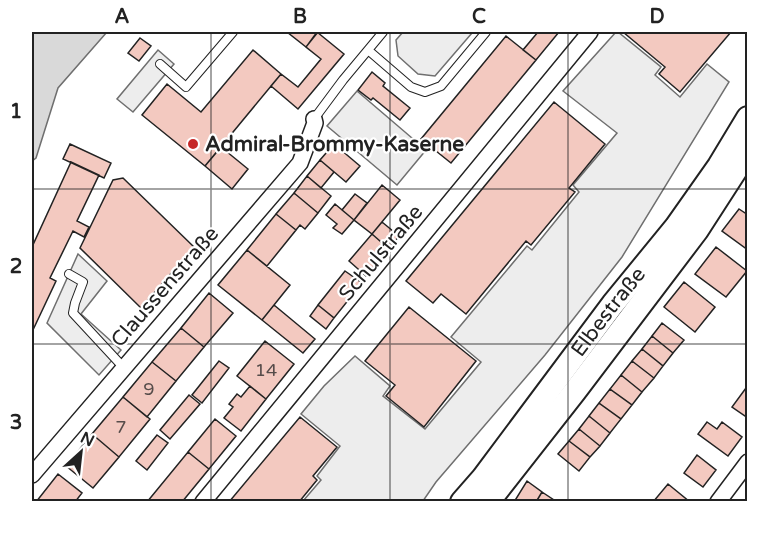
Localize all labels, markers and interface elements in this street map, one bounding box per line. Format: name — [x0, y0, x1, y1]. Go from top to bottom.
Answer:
text: A — [115, 5, 130, 29]
text: B — [293, 5, 307, 29]
text: C — [472, 5, 486, 29]
text: D — [649, 5, 665, 29]
text: 1 — [10, 100, 22, 124]
place label: Admiral-Brommy-Kaserne — [205, 132, 464, 157]
marker: Admiral-Brommy-Kaserne — [186, 137, 200, 151]
street label: Schulstraße — [334, 200, 428, 306]
street label: Claussenstraße — [106, 221, 224, 352]
text: 2 — [10, 255, 22, 279]
street label: Elbestraße — [566, 262, 651, 361]
house number: 14 — [255, 359, 277, 381]
house number: 9 — [143, 378, 155, 400]
text: 3 — [10, 411, 22, 435]
house number: 7 — [115, 416, 127, 438]
north arrow — [51, 422, 111, 482]
text: N — [77, 428, 98, 451]

